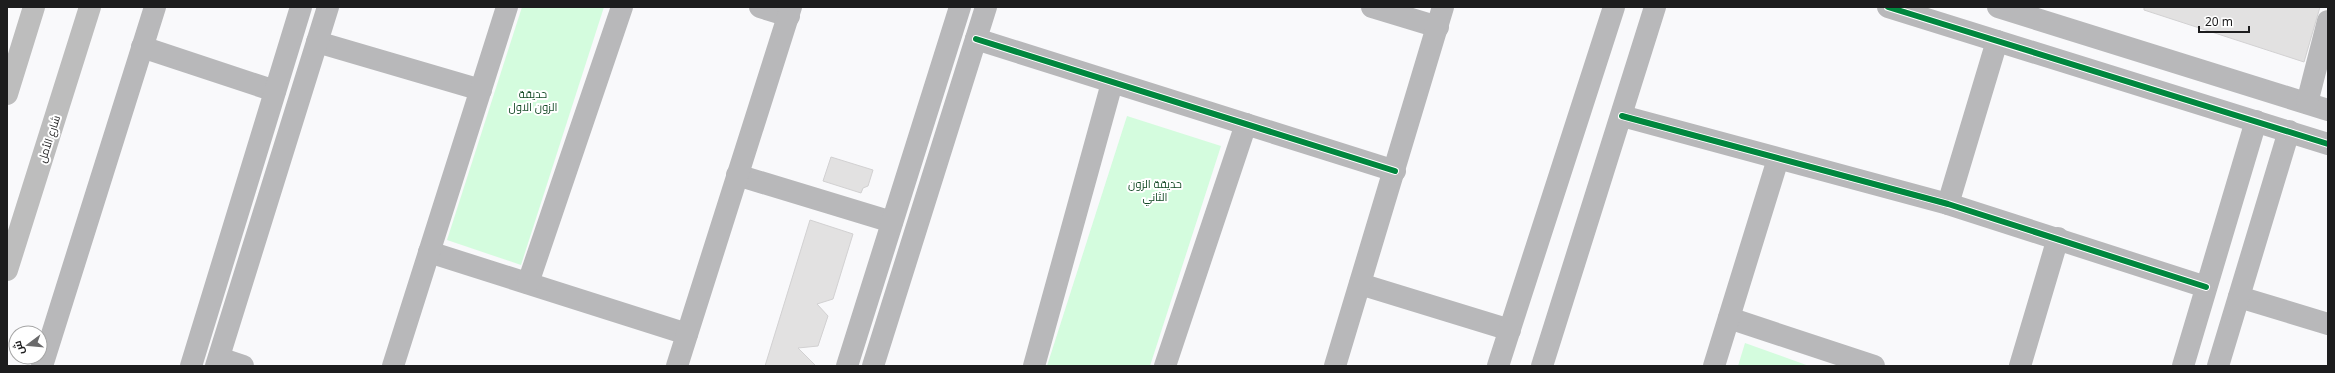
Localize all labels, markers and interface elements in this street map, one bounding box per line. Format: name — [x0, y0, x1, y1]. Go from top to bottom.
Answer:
scale bar — [2199, 8, 2249, 34]
text: 20 m — [2205, 13, 2233, 30]
park label: حديقة الزون الاول — [509, 86, 557, 114]
street label: شارع الأمل — [34, 113, 64, 165]
park label: حديقة الزون الثاني — [1128, 176, 1182, 206]
north arrow — [8, 325, 48, 365]
text: ش — [9, 339, 27, 357]

